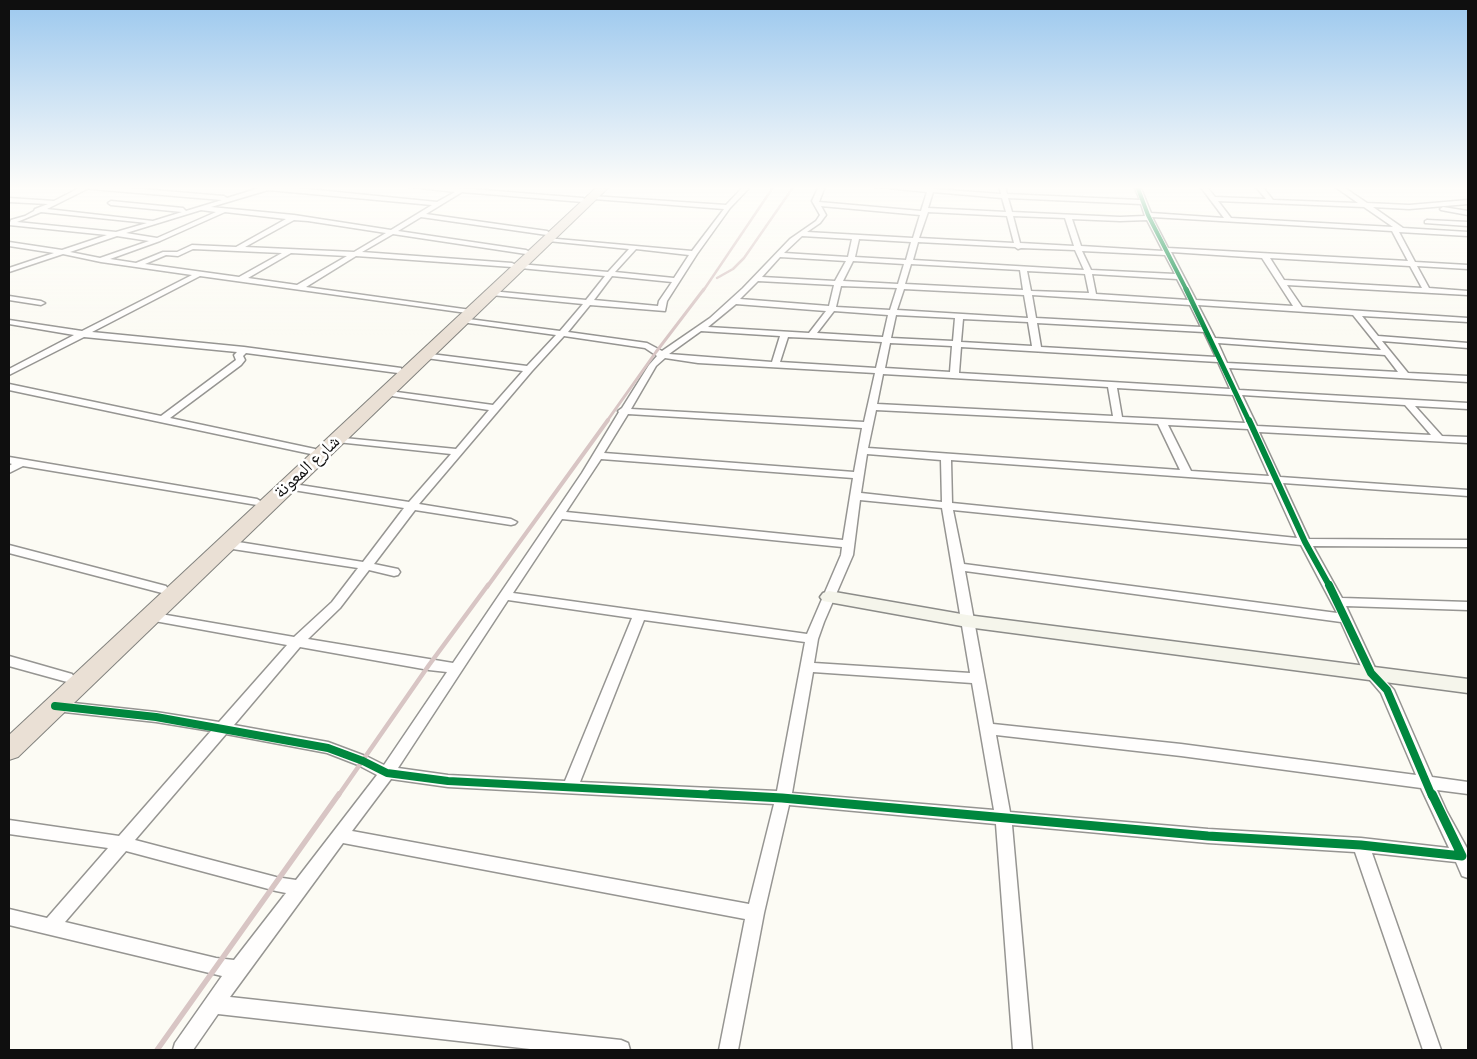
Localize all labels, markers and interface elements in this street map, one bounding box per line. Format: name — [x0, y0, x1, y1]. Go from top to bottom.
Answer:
street label: شارع المعونة — [270, 431, 344, 503]

